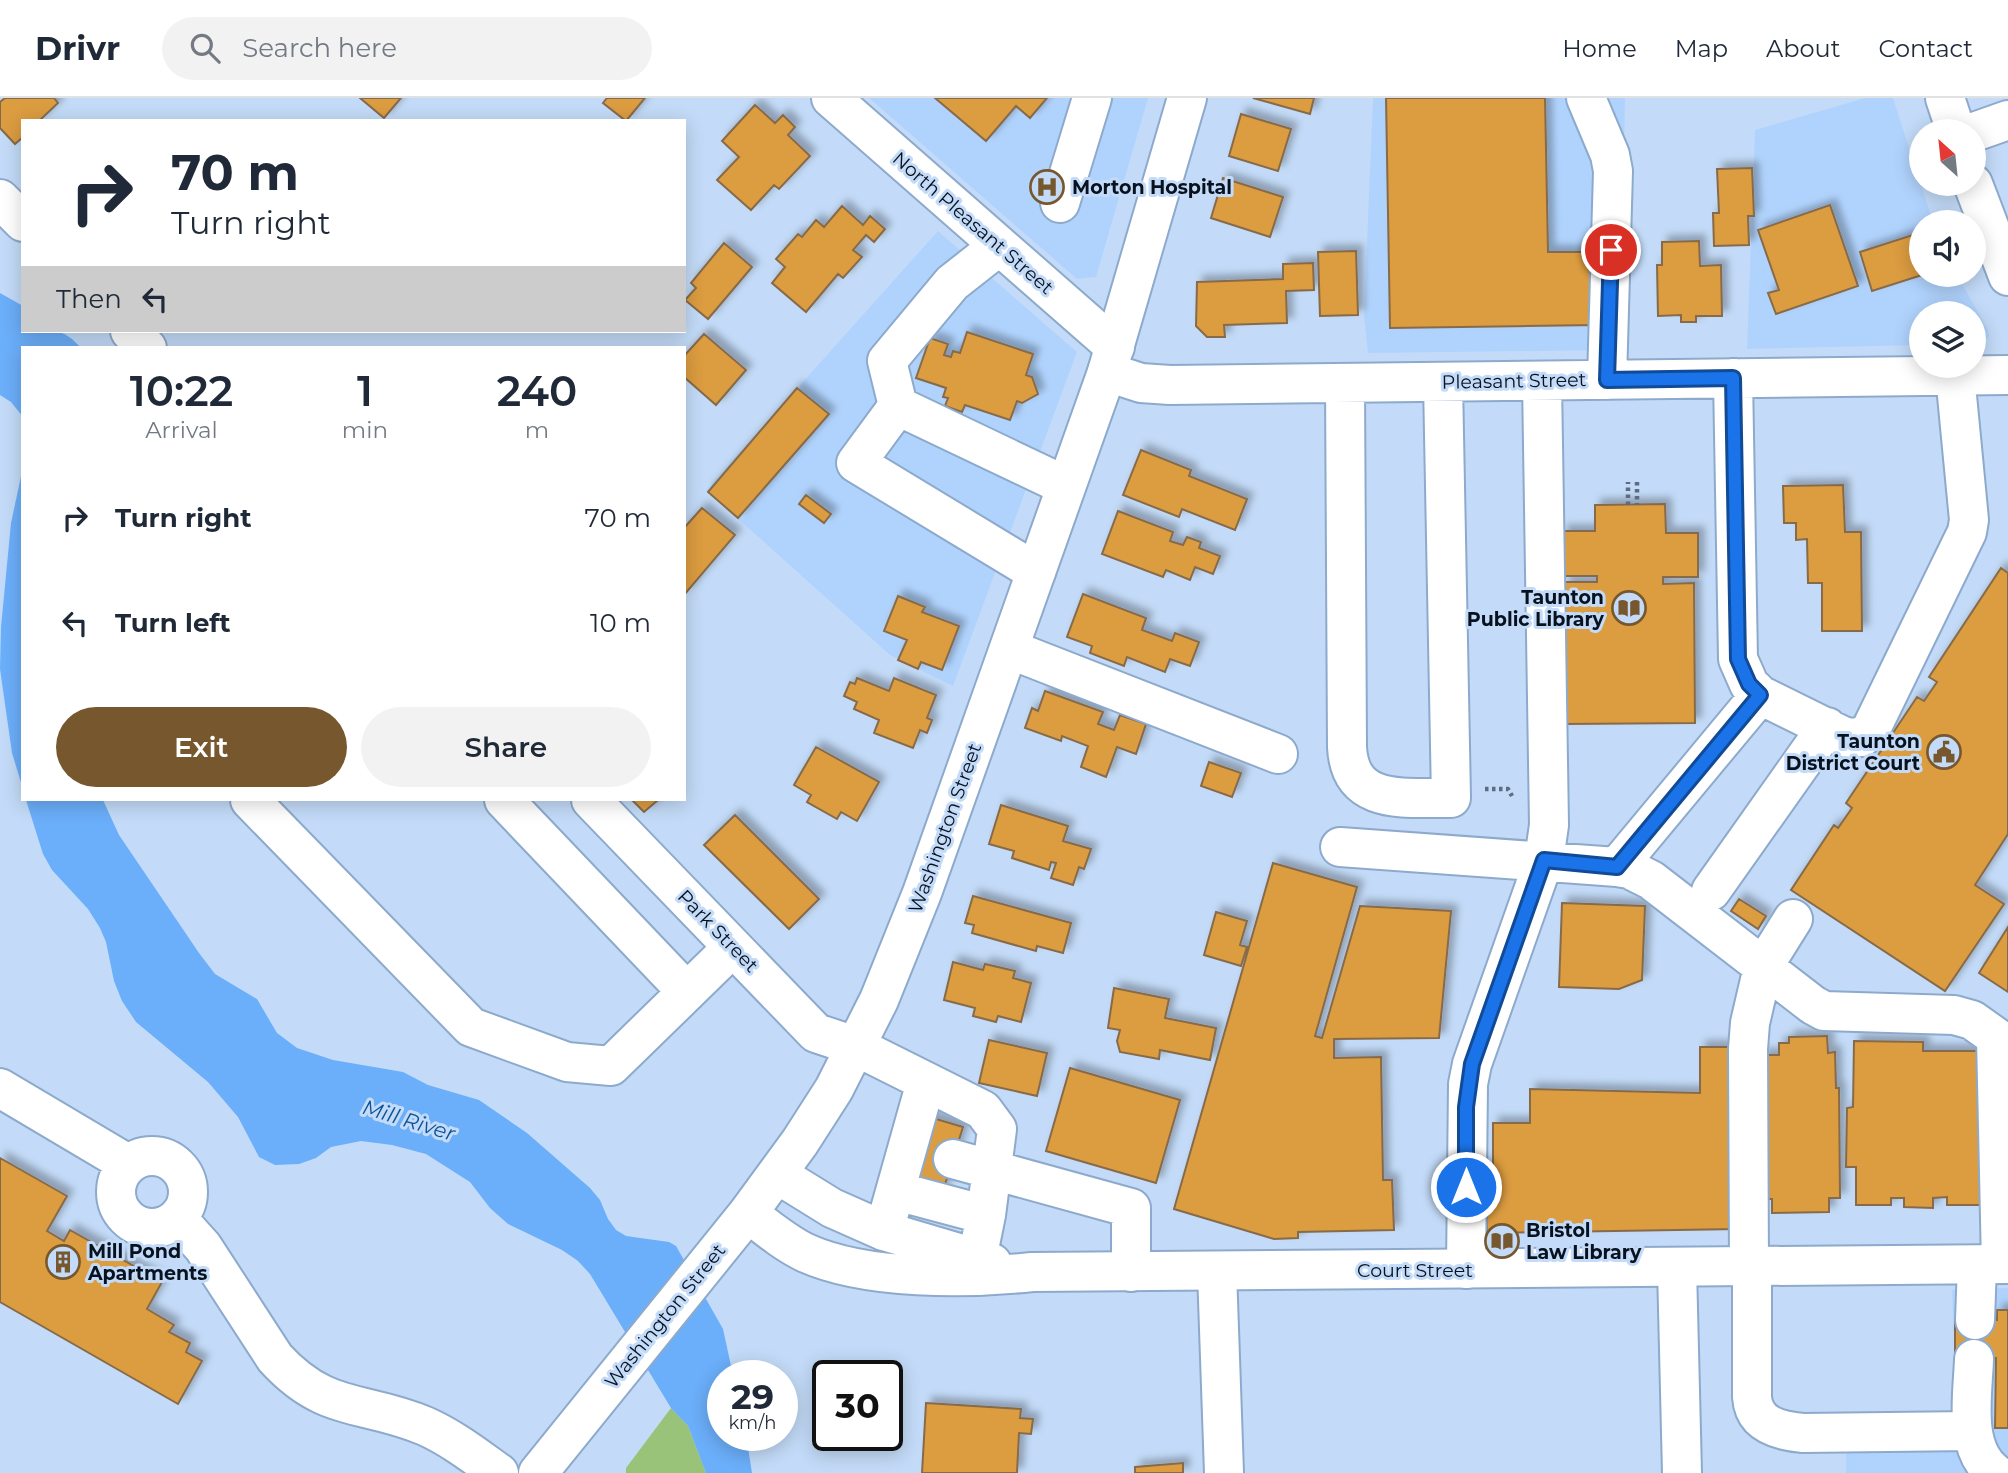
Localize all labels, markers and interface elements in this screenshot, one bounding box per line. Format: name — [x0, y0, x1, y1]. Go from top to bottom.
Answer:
search box — [162, 17, 652, 80]
text: Drivr — [35, 28, 120, 68]
icon: search — [186, 29, 224, 67]
text: Search here — [242, 32, 397, 64]
text: Home — [1562, 34, 1637, 63]
text: Map — [1675, 34, 1728, 63]
text: About — [1766, 34, 1840, 63]
text: Contact — [1878, 34, 1973, 63]
north arrow — [1909, 119, 1986, 196]
map controls — [1909, 119, 1986, 378]
text: 70 m — [171, 143, 299, 202]
icon: right — [56, 147, 147, 238]
street label: North Pleasant Street — [888, 147, 1058, 299]
hospital icon: Morton Hospital — [1028, 168, 1066, 206]
place label: Morton Hospital — [1072, 176, 1232, 199]
text: Turn right — [171, 203, 331, 242]
button: sound — [1909, 210, 1986, 287]
pin — [1581, 220, 1641, 280]
icon: arrive — [1592, 231, 1630, 269]
icon: left — [136, 280, 174, 318]
text: Then — [56, 283, 122, 315]
button: layers — [1909, 301, 1986, 378]
text: 10:22 — [130, 365, 233, 417]
text: 1 — [357, 365, 373, 417]
text: 240 — [497, 365, 577, 417]
street label: Pleasant Street — [1441, 368, 1587, 394]
text: Arrival — [145, 416, 218, 444]
text: min — [342, 416, 388, 444]
text: m — [525, 416, 549, 444]
icon: right — [56, 499, 94, 537]
text: Turn right — [115, 502, 251, 534]
text: 70 m — [585, 502, 651, 534]
place label: Taunton Public Library — [1467, 586, 1605, 631]
library icon: Taunton Public Library — [1610, 589, 1648, 627]
icon: left — [56, 604, 94, 642]
text: Turn left — [115, 607, 231, 639]
text: 10 m — [590, 607, 651, 639]
button: Exit — [56, 707, 347, 787]
button: Share — [361, 707, 651, 787]
place label: Taunton District Court — [1786, 730, 1920, 775]
public building icon: Taunton District Court — [1925, 733, 1963, 771]
street label: Washington Street — [904, 740, 986, 916]
street label: Park Street — [673, 885, 763, 977]
water label: Mill River — [360, 1094, 459, 1146]
position arrow — [1429, 1150, 1503, 1224]
place label: Bristol Law Library — [1526, 1219, 1642, 1264]
library icon: Bristol Law Library — [1483, 1222, 1521, 1260]
street label: Washington Street — [600, 1239, 730, 1393]
place label: Mill Pond Apartments — [87, 1240, 207, 1285]
building icon: Mill Pond Apartments — [44, 1243, 82, 1281]
street label: Court Street — [1357, 1259, 1473, 1282]
speed limit sign: 30 — [812, 1360, 903, 1451]
text: 29 — [731, 1375, 774, 1418]
text: km/h — [728, 1412, 777, 1434]

